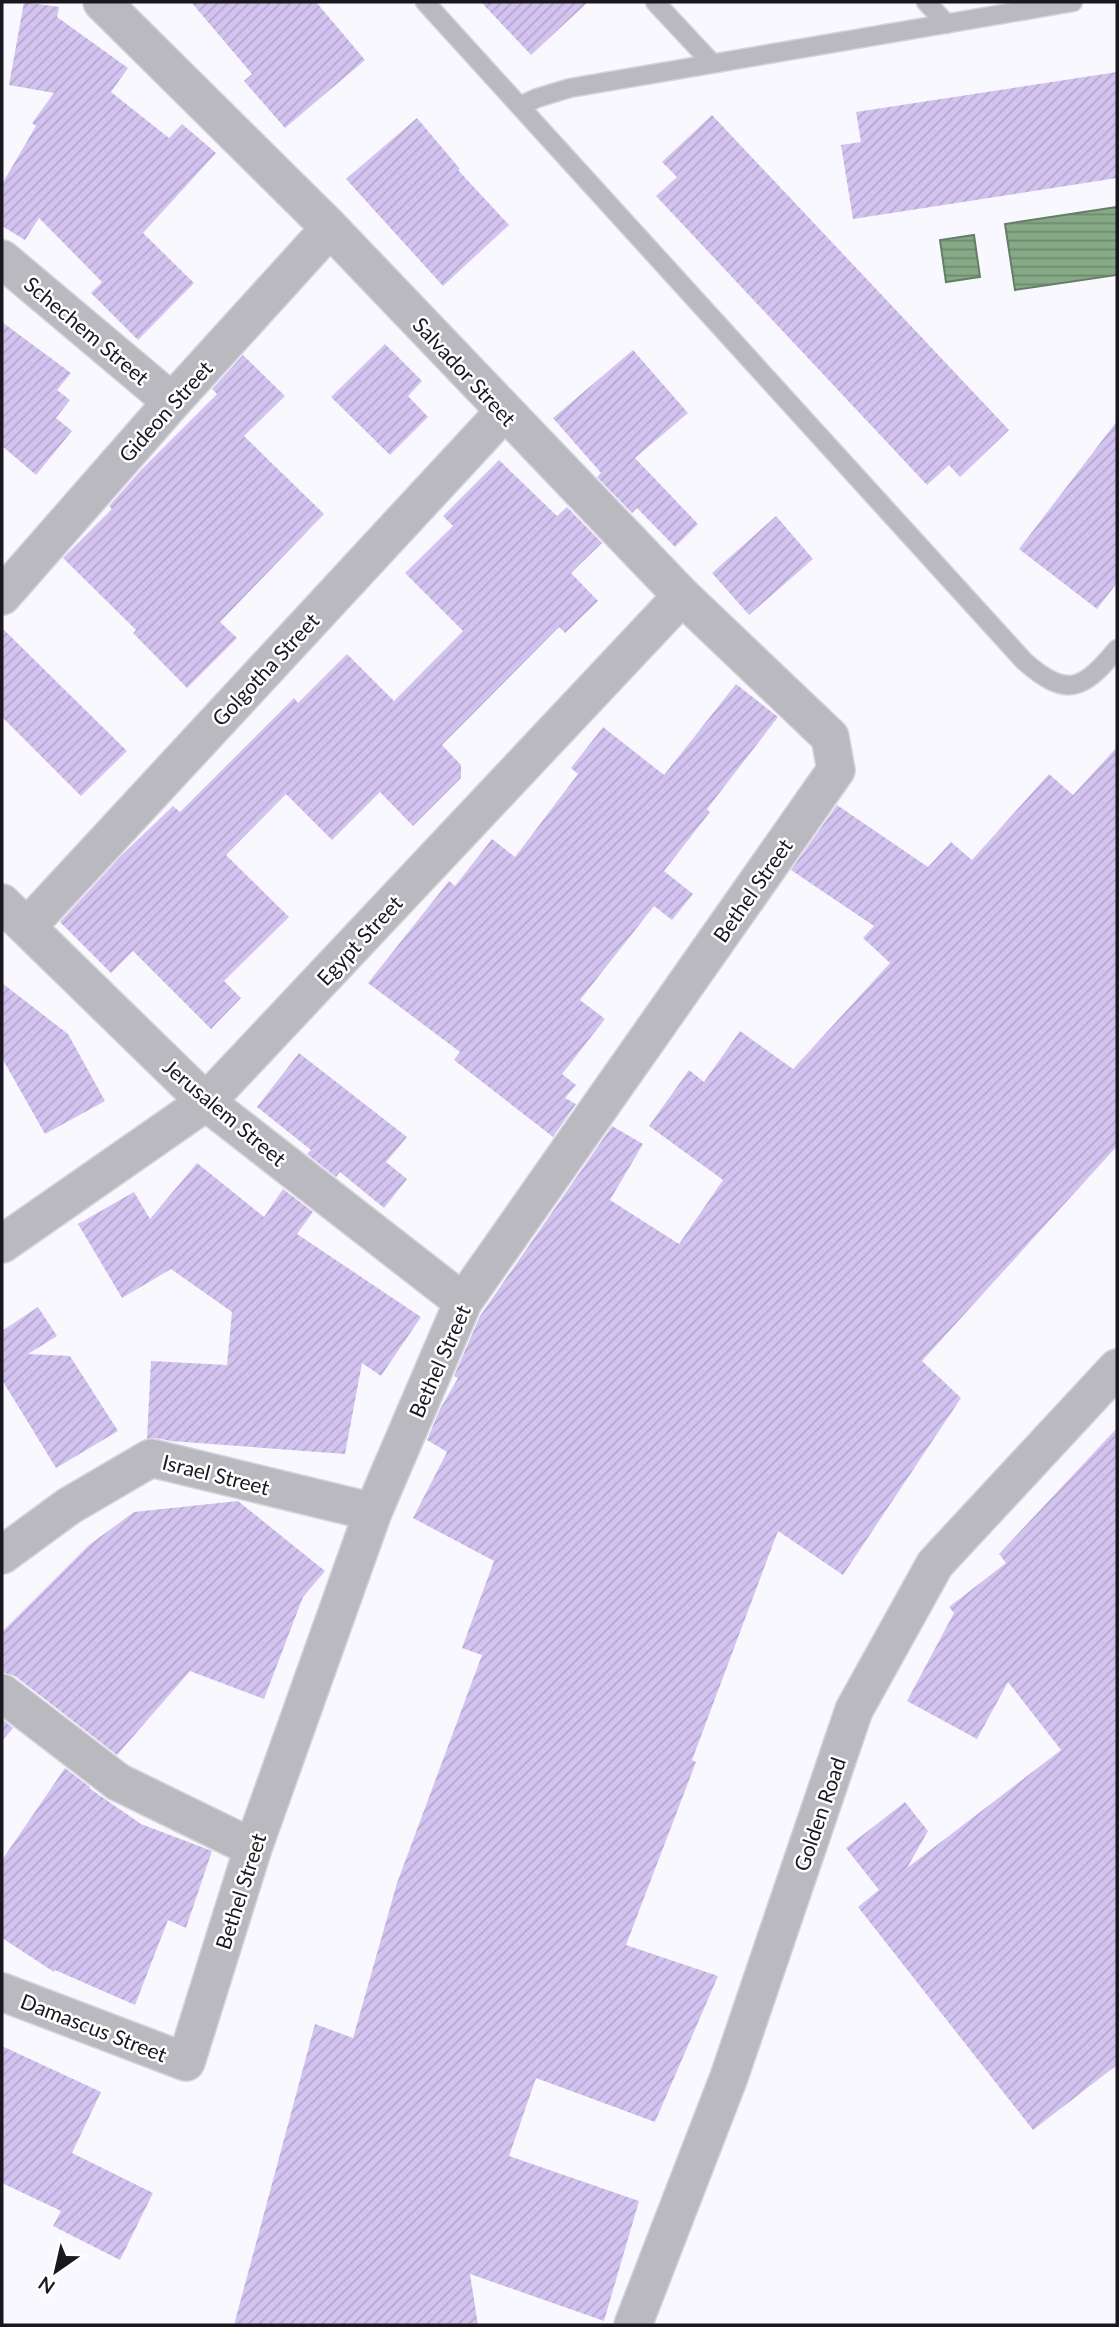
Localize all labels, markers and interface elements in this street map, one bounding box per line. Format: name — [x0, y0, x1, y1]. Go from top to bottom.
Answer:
street label: Schechem Street — [20, 271, 155, 390]
street label: Salvador Street — [408, 312, 522, 431]
street label: Gideon Street — [113, 355, 217, 467]
street label: Golgotha Street — [206, 607, 324, 731]
street label: Bethel Street — [707, 833, 797, 946]
street label: Egypt Street — [311, 890, 407, 990]
street label: Jerusalem Street — [159, 1053, 292, 1171]
street label: Bethel Street — [403, 1300, 475, 1421]
street label: Israel Street — [160, 1449, 272, 1499]
street label: Golden Road — [788, 1754, 850, 1874]
street label: Bethel Street — [210, 1829, 271, 1952]
street label: Damascus Street — [17, 1988, 171, 2067]
north arrow — [21, 2236, 91, 2306]
text: N — [34, 2272, 59, 2299]

